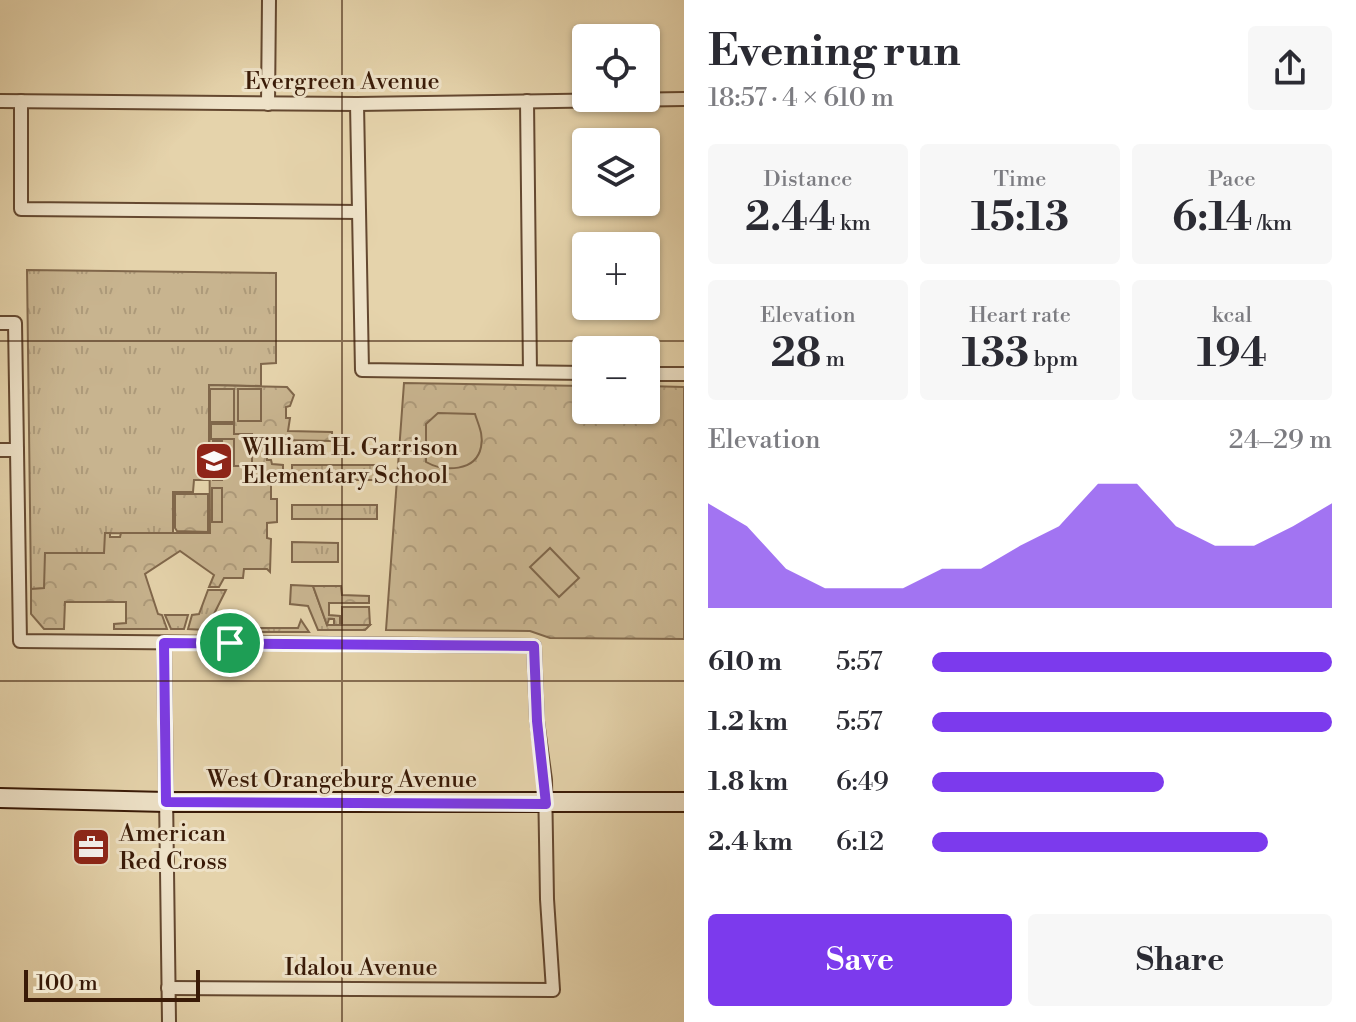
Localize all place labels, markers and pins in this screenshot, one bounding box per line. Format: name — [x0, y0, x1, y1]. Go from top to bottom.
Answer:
place label: William H. Garrison Elementary School — [241, 433, 458, 491]
school or university icon: William H. Garrison Elementary School — [193, 440, 235, 482]
pin — [196, 609, 264, 677]
place label: American Red Cross — [118, 819, 227, 877]
office icon: American Red Cross — [70, 826, 112, 868]

